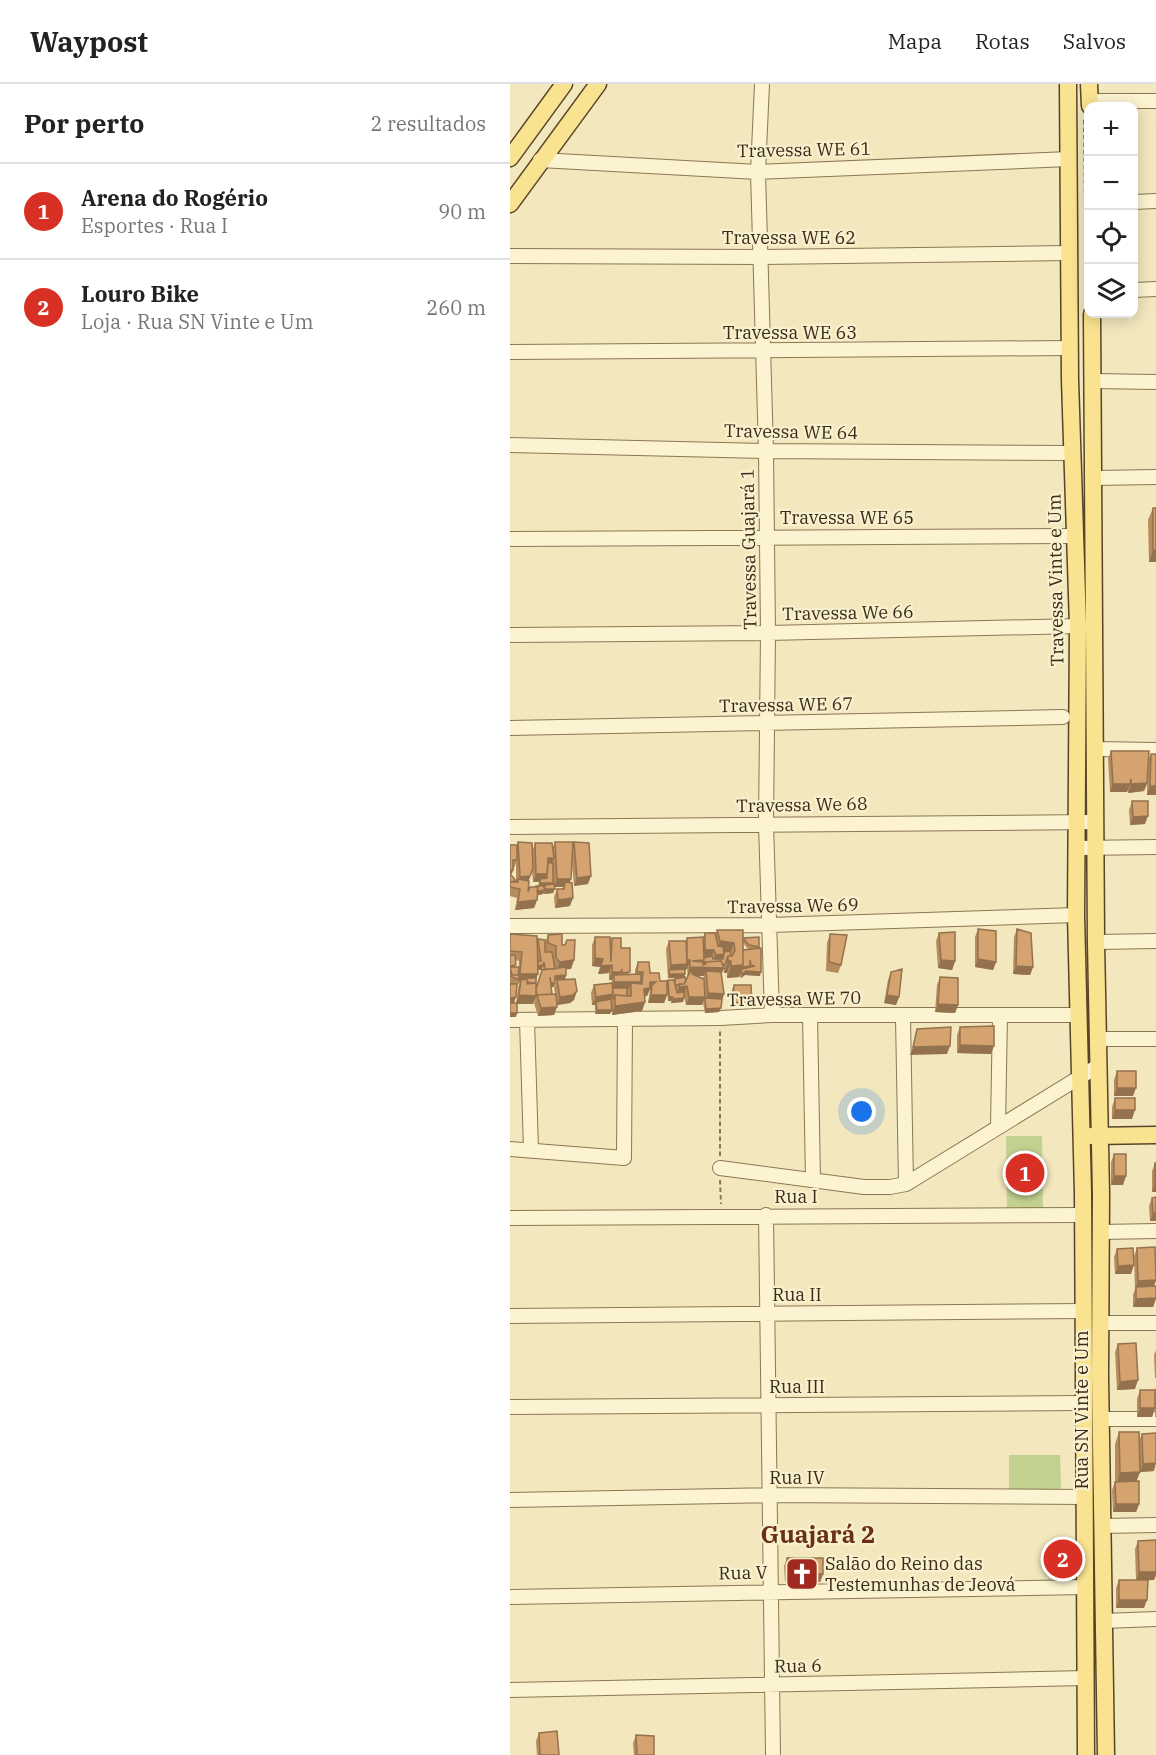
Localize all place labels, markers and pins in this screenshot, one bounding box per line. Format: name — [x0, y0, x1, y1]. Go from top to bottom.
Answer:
pin: 1 — [1006, 1150, 1044, 1196]
pin: 2 — [1044, 1536, 1082, 1582]
place label: Salão do Reino das Testemunhas de Jeová — [825, 1552, 1016, 1596]
church icon: Salão do Reino das Testemunhas de Jeová — [784, 1556, 820, 1592]

